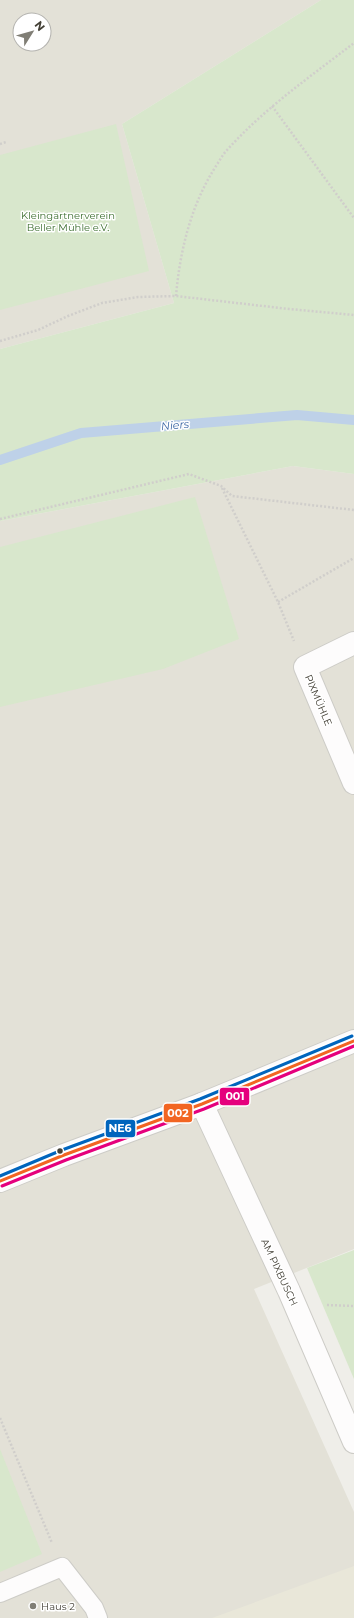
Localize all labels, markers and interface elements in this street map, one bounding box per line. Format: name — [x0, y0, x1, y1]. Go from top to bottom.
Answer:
north arrow — [12, 12, 52, 52]
text: N — [32, 18, 48, 34]
park label: Kleingärtnerverein Beller Mühle e.V. — [21, 209, 115, 234]
water label: Niers — [160, 417, 190, 433]
street label: PIXMÜHLE — [302, 673, 335, 728]
line badge: 001 — [219, 1087, 250, 1106]
text: 001 — [225, 1089, 245, 1103]
line badge: 002 — [163, 1103, 193, 1123]
text: 002 — [167, 1106, 189, 1120]
line badge: NE6 — [105, 1119, 136, 1138]
text: NE6 — [108, 1121, 132, 1135]
unlabelled marker — [55, 1146, 65, 1156]
street label: AM PIXBUSCH — [258, 1237, 301, 1308]
place label: Haus 2 — [41, 1600, 75, 1613]
marker: Haus 2 — [28, 1601, 38, 1611]

